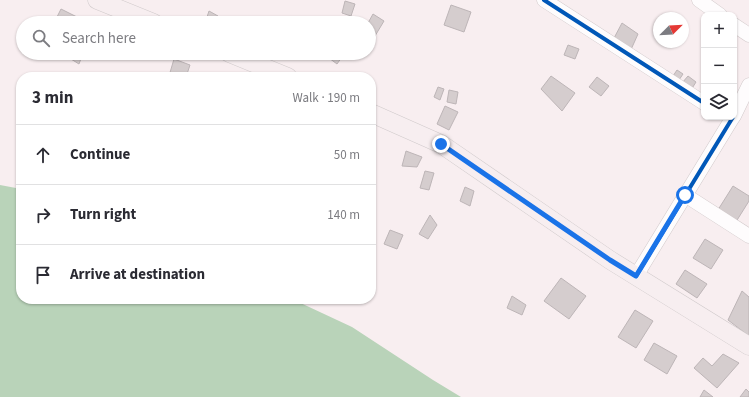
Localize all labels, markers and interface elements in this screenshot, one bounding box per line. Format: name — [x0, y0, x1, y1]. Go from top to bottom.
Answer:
north arrow — [653, 12, 689, 48]
map controls — [701, 12, 737, 120]
button: + — [701, 12, 737, 48]
search box — [16, 16, 376, 60]
icon: search — [30, 27, 52, 49]
text: Search here — [62, 28, 136, 49]
button: − — [701, 48, 737, 84]
button: layers — [701, 84, 737, 120]
text: 3 min — [32, 86, 73, 110]
text: Walk · 190 m — [292, 89, 360, 107]
route end — [432, 135, 450, 153]
icon: ahead — [32, 144, 54, 166]
text: Continue — [70, 144, 130, 165]
text: 50 m — [334, 146, 360, 164]
route start — [676, 186, 694, 204]
icon: right — [32, 204, 54, 226]
text: Turn right — [70, 204, 136, 225]
text: 140 m — [327, 206, 360, 224]
icon: arrive — [32, 264, 54, 286]
text: Arrive at destination — [70, 264, 205, 285]

